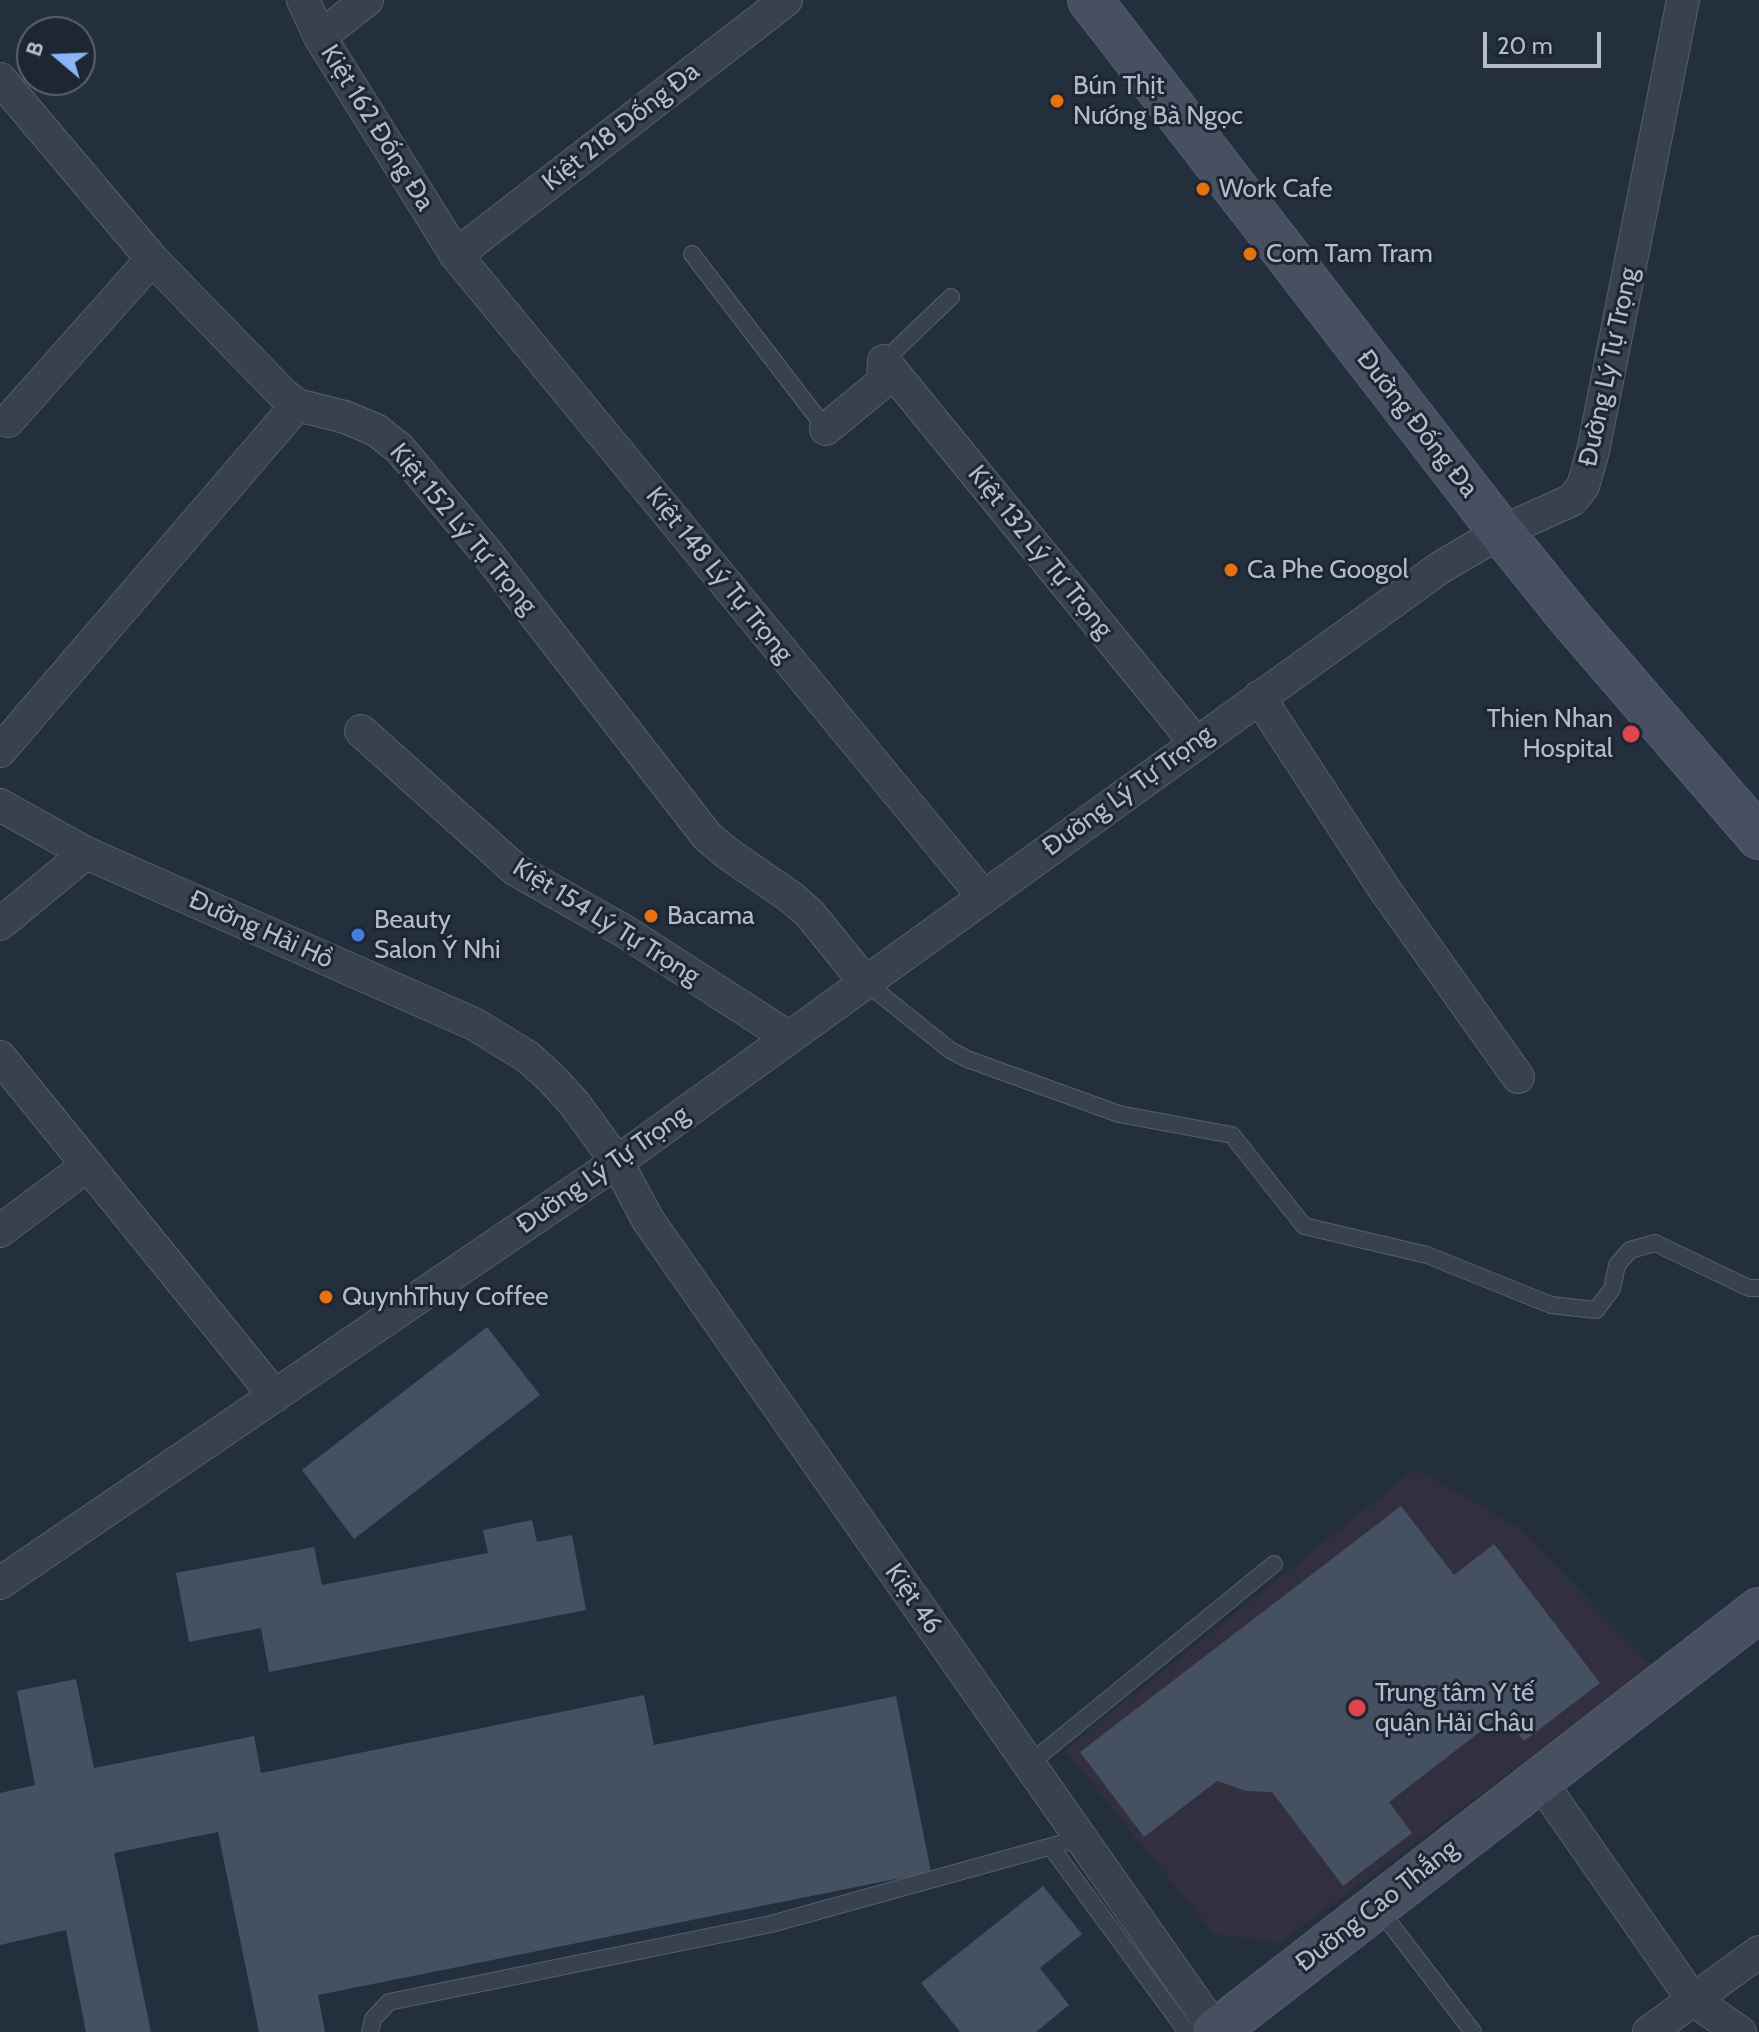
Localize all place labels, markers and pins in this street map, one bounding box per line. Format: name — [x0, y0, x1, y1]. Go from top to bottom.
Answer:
place label: Bún Thịt Nướng Bà Ngọc — [1073, 70, 1243, 132]
marker: Bún Thịt Nướng Bà Ngọc — [1048, 92, 1066, 110]
place label: Work Cafe — [1219, 173, 1333, 205]
marker: Work Cafe — [1194, 180, 1212, 198]
place label: Com Tam Tram — [1266, 238, 1433, 270]
marker: Com Tam Tram — [1241, 245, 1259, 263]
place label: Ca Phe Googol — [1247, 554, 1409, 586]
marker: Ca Phe Googol — [1222, 561, 1240, 579]
place label: Thien Nhan Hospital — [1487, 703, 1613, 764]
marker: Thien Nhan Hospital — [1620, 723, 1642, 745]
place label: Bacama — [667, 900, 755, 932]
place label: Beauty Salon Ý Nhi — [374, 904, 501, 966]
marker: Bacama — [642, 907, 660, 925]
marker: Beauty Salon Ý Nhi — [349, 926, 367, 944]
place label: QuynhThuy Coffee — [342, 1281, 549, 1313]
marker: QuynhThuy Coffee — [317, 1288, 335, 1306]
place label: Trung tâm Y tế quận Hải Châu — [1375, 1677, 1534, 1738]
marker: Trung tâm Y tế quận Hải Châu — [1346, 1697, 1368, 1719]

